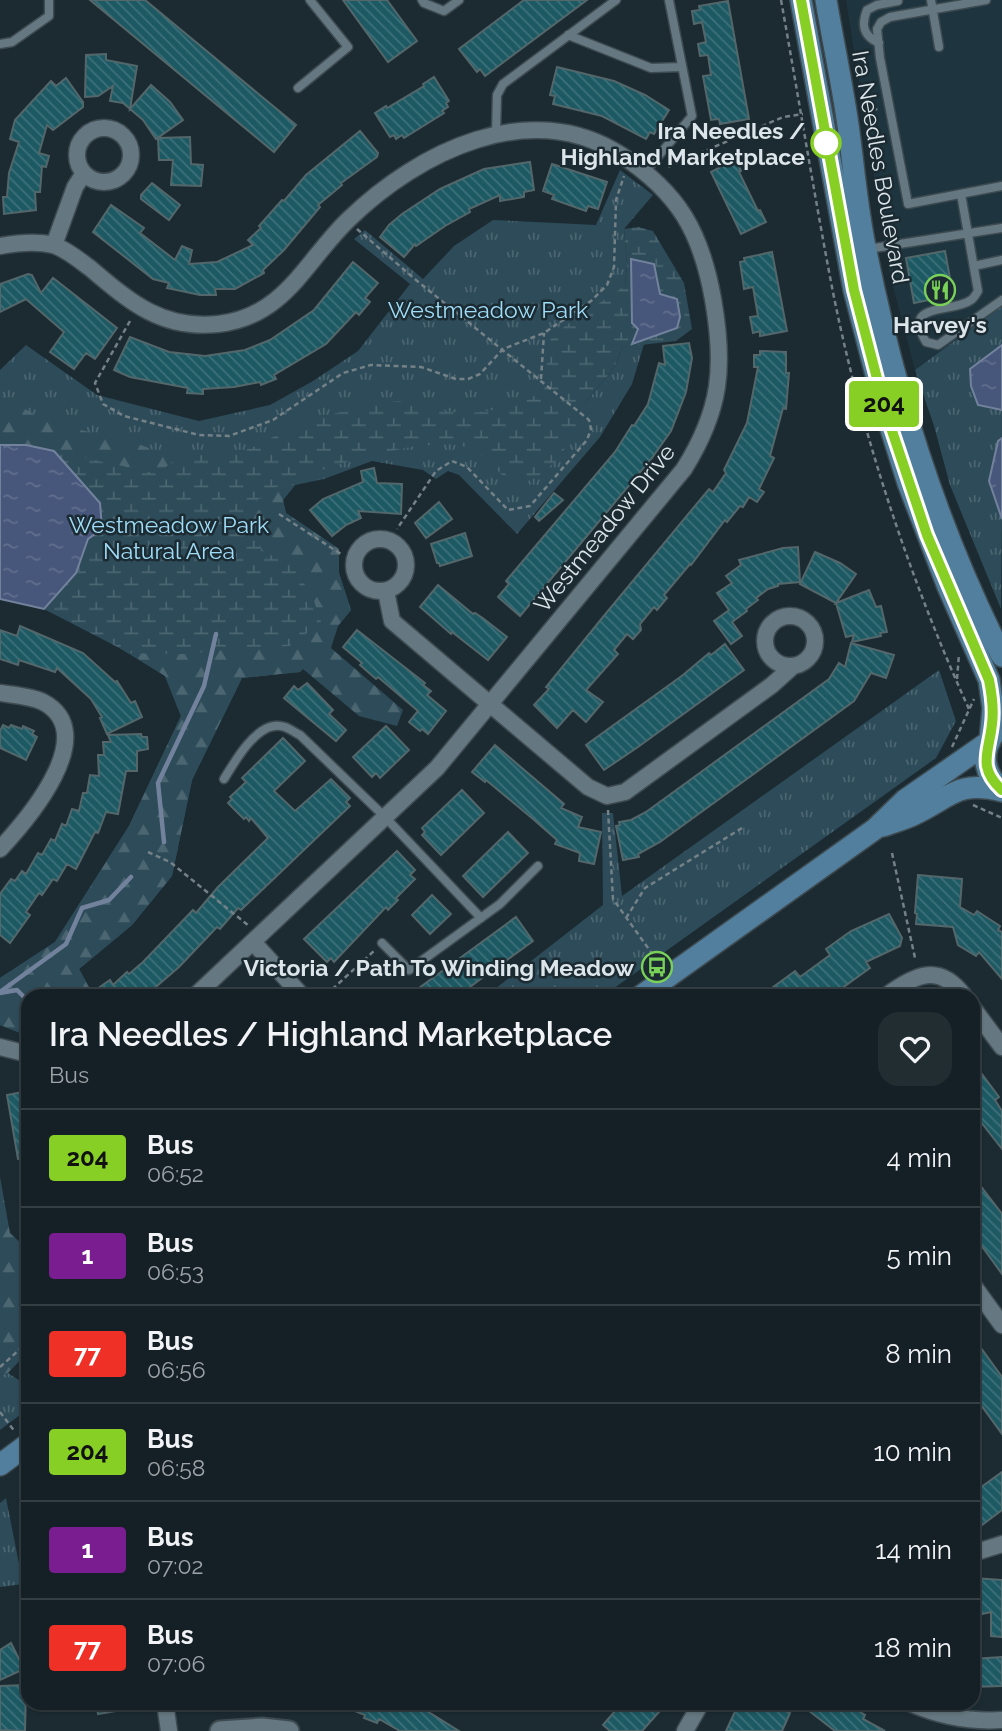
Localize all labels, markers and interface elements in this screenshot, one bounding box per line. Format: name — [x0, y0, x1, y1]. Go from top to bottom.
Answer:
street label: Ira Needles Boulevard — [847, 48, 915, 286]
place label: Ira Needles / Highland Marketplace — [561, 117, 805, 170]
marker: Ira Needles / Highland Marketplace — [811, 128, 841, 158]
restaurant icon: Harvey's — [923, 273, 957, 307]
park label: Westmeadow Park — [388, 296, 588, 323]
place label: Harvey's — [893, 311, 987, 338]
line badge: 204 — [844, 381, 924, 427]
text: 204 — [863, 389, 905, 418]
street label: Westmeadow Drive — [528, 439, 680, 617]
park label: Westmeadow Park Natural Area — [69, 511, 269, 564]
bus stop icon: Victoria / Path To Winding Meadow — [640, 950, 674, 984]
place label: Victoria / Path To Winding Meadow — [243, 954, 635, 981]
button: heart — [878, 1012, 952, 1086]
text: Ira Needles / Highland Marketplace — [49, 1015, 612, 1054]
text: Bus — [49, 1061, 89, 1088]
text: Bus — [147, 1130, 194, 1160]
text: 204 — [67, 1143, 108, 1172]
text: 4 min — [886, 1143, 952, 1173]
text: 06:52 — [147, 1160, 204, 1187]
text: Bus — [147, 1228, 194, 1258]
text: 1 — [82, 1241, 93, 1270]
text: 5 min — [886, 1241, 952, 1271]
text: 06:53 — [147, 1258, 204, 1285]
text: Bus — [147, 1326, 194, 1356]
text: 77 — [74, 1339, 101, 1368]
text: 8 min — [885, 1339, 952, 1369]
text: 06:56 — [147, 1356, 206, 1383]
text: Bus — [147, 1424, 194, 1454]
text: 204 — [67, 1437, 108, 1466]
text: 10 min — [874, 1437, 952, 1467]
text: 06:58 — [147, 1454, 205, 1481]
text: Bus — [147, 1522, 194, 1552]
text: 1 — [82, 1535, 93, 1564]
text: 14 min — [875, 1535, 952, 1565]
text: 07:02 — [147, 1552, 204, 1579]
text: Bus — [147, 1620, 194, 1650]
text: 77 — [74, 1633, 101, 1662]
text: 18 min — [874, 1633, 952, 1663]
text: 07:06 — [147, 1650, 205, 1677]

